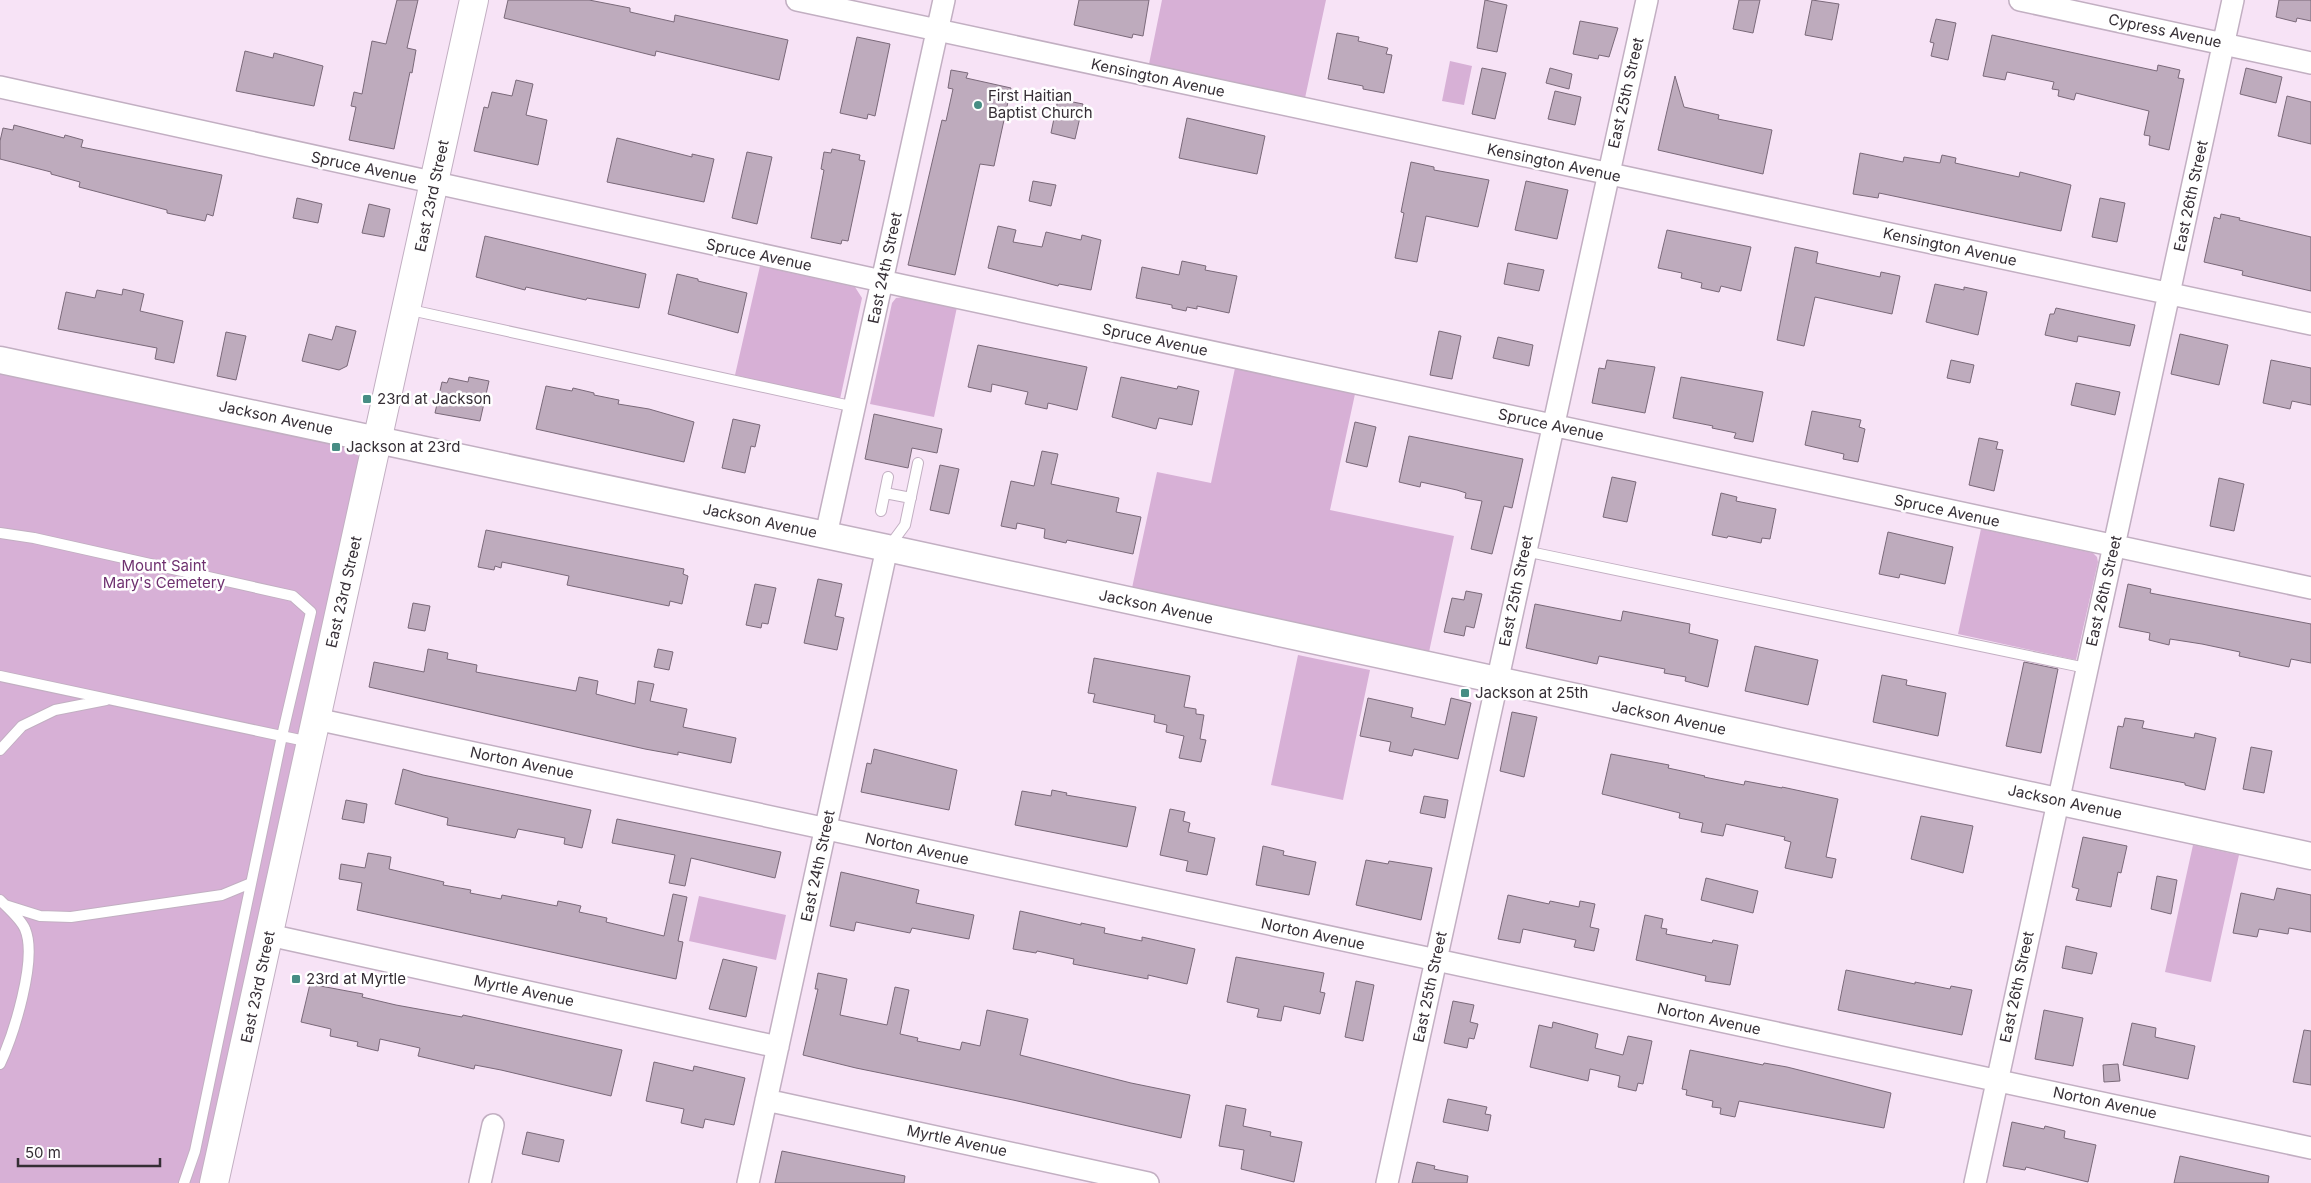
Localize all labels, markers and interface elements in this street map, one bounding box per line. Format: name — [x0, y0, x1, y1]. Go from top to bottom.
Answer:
street label: Cypress Avenue — [2107, 9, 2224, 52]
street label: East 25th Street — [1604, 36, 1648, 150]
street label: Kensington Avenue — [1090, 54, 1227, 101]
place label: First Haitian Baptist Church — [988, 86, 1093, 122]
marker: First Haitian Baptist Church — [972, 99, 984, 111]
street label: East 23rd Street — [410, 138, 453, 254]
street label: East 26th Street — [2169, 138, 2212, 253]
street label: Kensington Avenue — [1486, 139, 1623, 186]
street label: Spruce Avenue — [310, 147, 419, 188]
street label: East 24th Street — [863, 210, 906, 325]
street label: Kensington Avenue — [1882, 223, 2019, 270]
street label: Spruce Avenue — [705, 234, 814, 275]
street label: Spruce Avenue — [1101, 319, 1210, 360]
place label: 23rd at Jackson — [377, 389, 491, 408]
marker: 23rd at Jackson — [361, 393, 373, 405]
street label: Jackson Avenue — [217, 396, 335, 439]
street label: Spruce Avenue — [1497, 404, 1606, 445]
place label: Jackson at 23rd — [346, 437, 460, 456]
marker: Jackson at 23rd — [330, 441, 342, 453]
street label: Spruce Avenue — [1893, 490, 2002, 531]
street label: Jackson Avenue — [701, 499, 819, 542]
street label: East 26th Street — [2082, 533, 2126, 648]
street label: East 23rd Street — [321, 534, 366, 650]
street label: East 25th Street — [1494, 534, 1537, 648]
park label: Mount Saint Mary's Cemetery — [103, 556, 226, 592]
street label: Jackson Avenue — [1097, 585, 1215, 628]
place label: Jackson at 25th — [1475, 683, 1588, 702]
marker: Jackson at 25th — [1459, 687, 1471, 699]
street label: Jackson Avenue — [1610, 696, 1728, 739]
street label: Norton Avenue — [468, 742, 576, 783]
street label: Jackson Avenue — [2006, 780, 2124, 823]
street label: East 24th Street — [796, 808, 839, 923]
street label: Norton Avenue — [863, 828, 971, 869]
street label: Norton Avenue — [1259, 913, 1367, 954]
street label: East 23rd Street — [236, 929, 279, 1045]
street label: East 26th Street — [1995, 929, 2038, 1044]
street label: East 25th Street — [1408, 930, 1451, 1044]
place label: 23rd at Myrtle — [306, 969, 406, 988]
street label: Myrtle Avenue — [472, 971, 576, 1010]
marker: 23rd at Myrtle — [290, 973, 302, 985]
street label: Norton Avenue — [1655, 998, 1763, 1039]
street label: Norton Avenue — [2051, 1082, 2159, 1123]
street label: Myrtle Avenue — [905, 1121, 1009, 1160]
scale bar — [18, 1136, 160, 1168]
text: 50 m — [25, 1143, 61, 1162]

